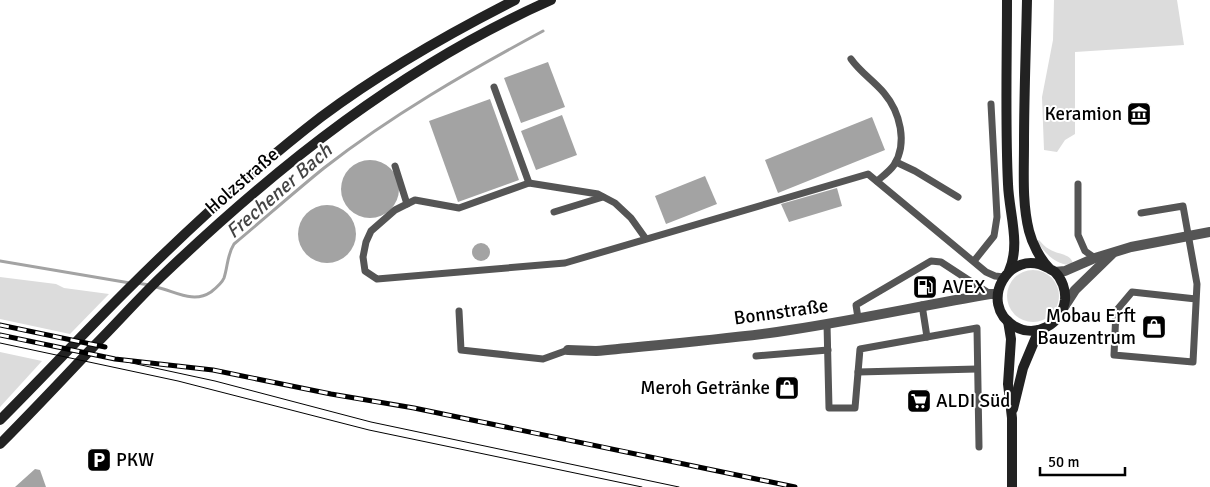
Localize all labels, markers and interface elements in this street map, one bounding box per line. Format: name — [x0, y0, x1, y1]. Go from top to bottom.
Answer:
museum icon: Keramion — [1126, 101, 1152, 127]
place label: Keramion — [1044, 102, 1122, 126]
water label: Frechener Bach — [221, 137, 338, 244]
street label: Holzstraße — [200, 142, 284, 220]
fuel station icon: AVEX — [912, 274, 938, 300]
place label: AVEX — [942, 275, 985, 299]
street label: Bonnstraße — [732, 294, 830, 330]
place label: Mobau Erft Bauzentrum — [1037, 304, 1136, 350]
shop icon: Mobau Erft Bauzentrum — [1141, 314, 1167, 340]
shop icon: Meroh Getränke — [774, 375, 800, 401]
place label: Meroh Getränke — [640, 376, 770, 400]
supermarket icon: ALDI Süd — [906, 388, 932, 414]
place label: ALDI Süd — [936, 389, 1010, 413]
scale bar — [1040, 444, 1125, 476]
parking icon: PKW — [86, 447, 112, 473]
place label: PKW — [116, 448, 154, 472]
text: 50 m — [1048, 453, 1079, 471]

